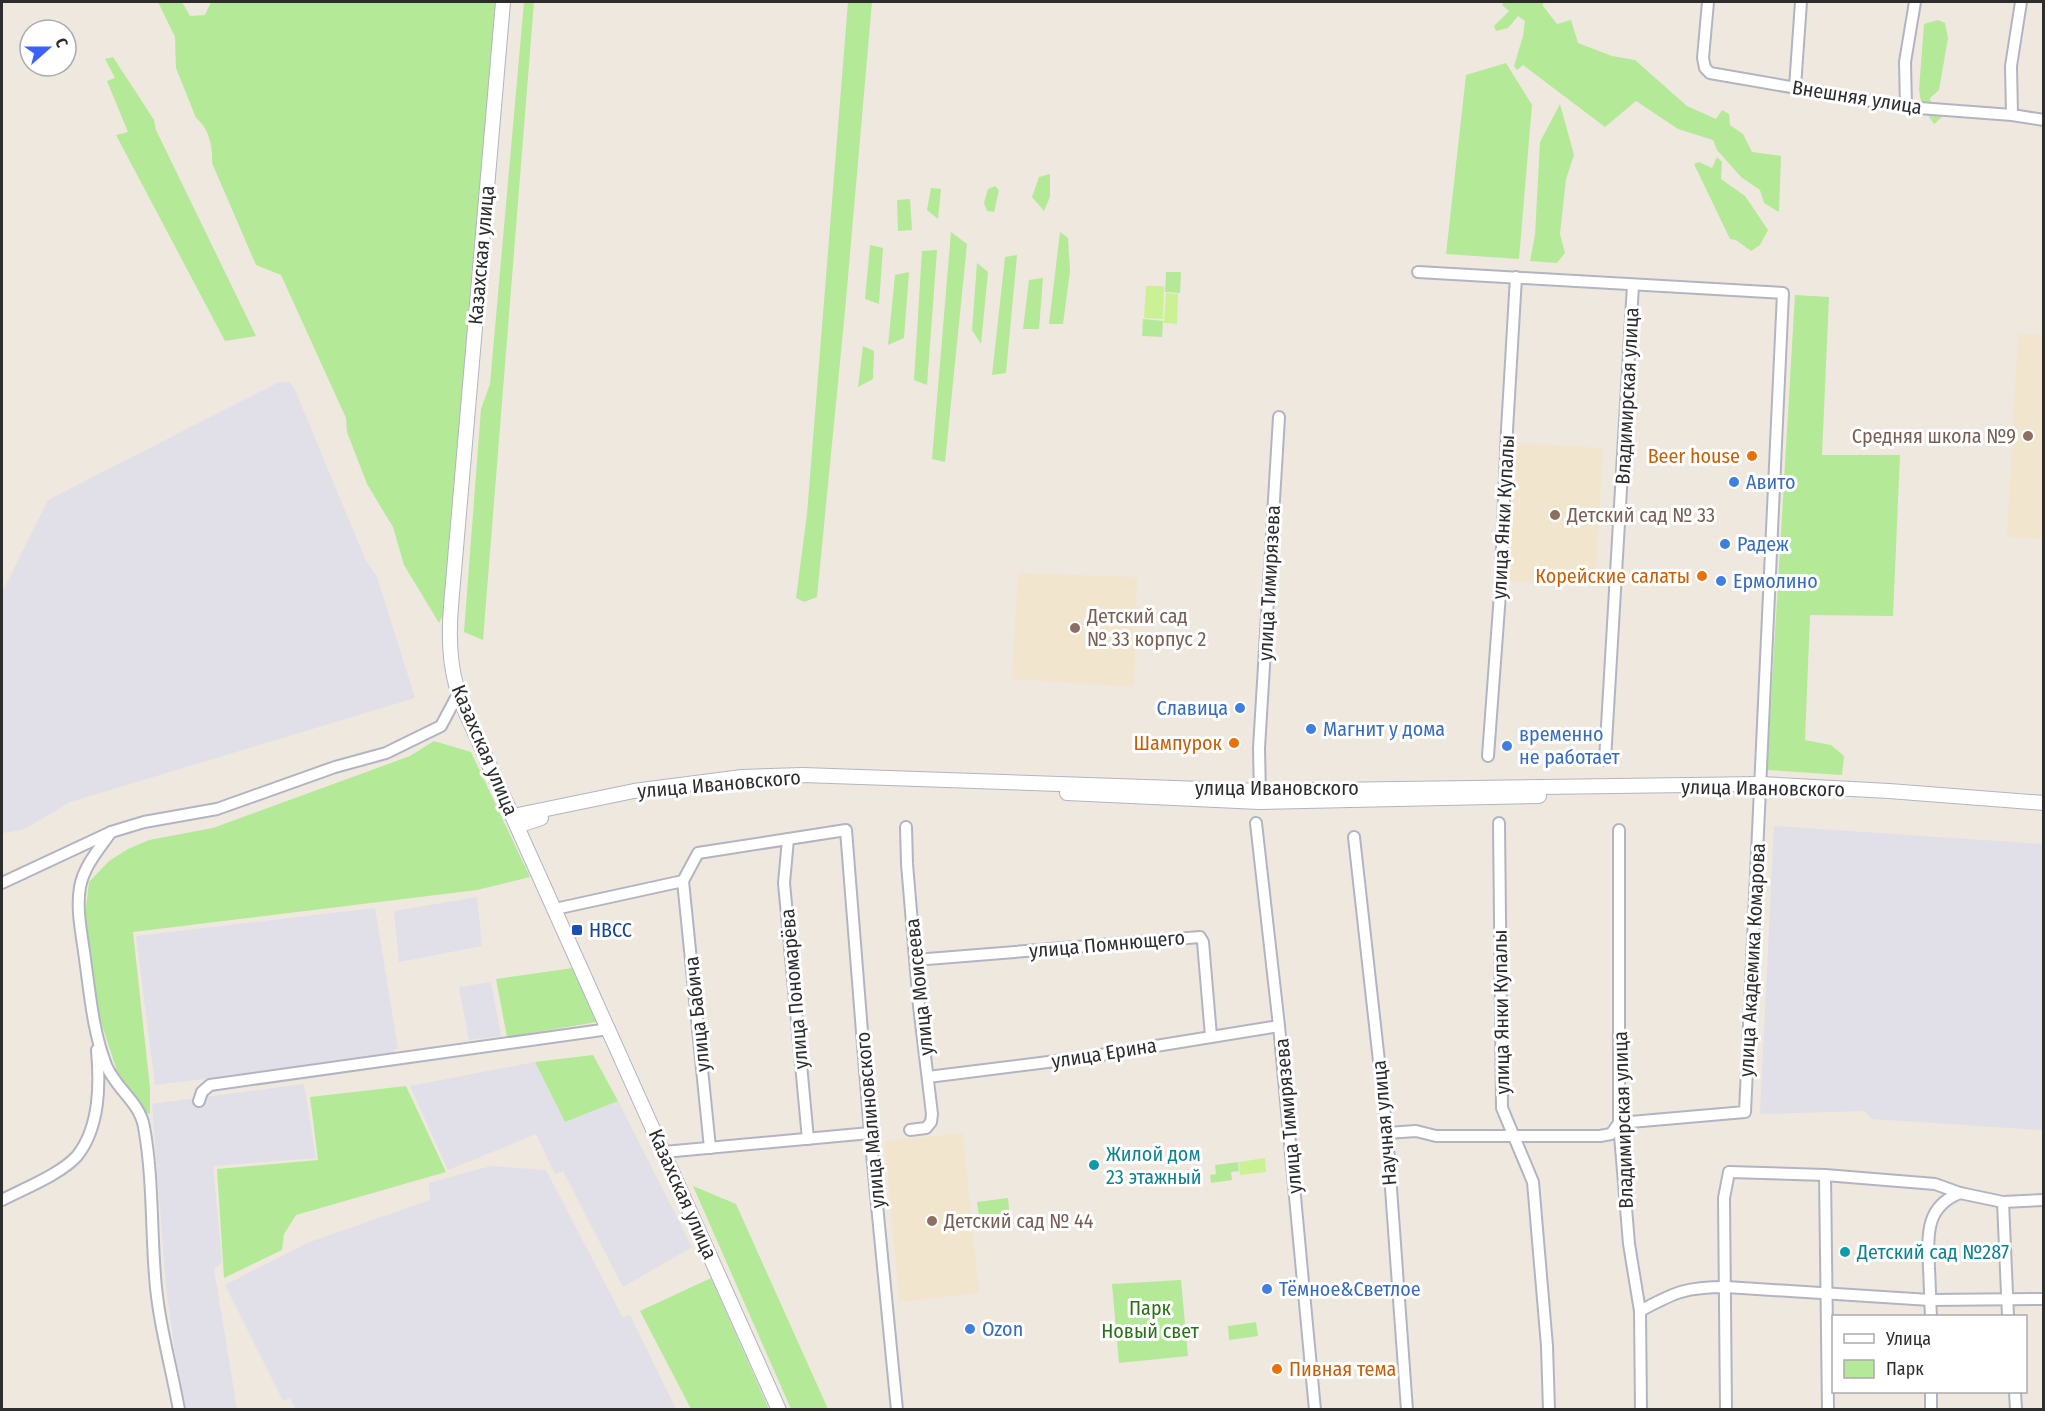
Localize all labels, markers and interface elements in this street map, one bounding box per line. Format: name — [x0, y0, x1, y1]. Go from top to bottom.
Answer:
north arrow — [18, 18, 78, 78]
text: С — [51, 35, 72, 51]
street label: Внешняя улица — [1790, 75, 1924, 119]
street label: Казахская улица — [463, 184, 499, 326]
street label: Владимирская улица — [1610, 307, 1644, 485]
place label: Средняя школа №9 — [1852, 424, 2016, 448]
marker: Средняя школа №9 — [2021, 429, 2035, 443]
street label: улица Янки Купалы — [1487, 434, 1519, 600]
place label: Beer house — [1648, 444, 1740, 468]
marker: Beer house — [1745, 449, 1759, 463]
place label: Авито — [1746, 470, 1795, 494]
marker: Авито — [1727, 475, 1741, 489]
place label: Детский сад № 33 — [1566, 503, 1715, 527]
street label: улица Тимирязева — [1253, 505, 1285, 661]
marker: Детский сад № 33 — [1548, 508, 1562, 522]
place label: Радеж — [1737, 532, 1789, 556]
marker: Радеж — [1718, 537, 1732, 551]
place label: Корейские салаты — [1535, 564, 1690, 588]
marker: Корейские салаты — [1695, 569, 1709, 583]
place label: Ермолино — [1733, 569, 1818, 593]
marker: Ермолино — [1714, 574, 1728, 588]
place label: Детский сад № 33 корпус 2 — [1086, 604, 1207, 651]
marker: Детский сад № 33 корпус 2 — [1068, 621, 1082, 635]
street label: Казахская улица — [447, 681, 523, 819]
place label: Славица — [1157, 696, 1228, 720]
marker: Славица — [1233, 701, 1247, 715]
place label: Магнит у дома — [1323, 717, 1445, 741]
marker: Магнит у дома — [1304, 722, 1318, 736]
place label: временно не работает — [1519, 722, 1621, 769]
place label: Шампурок — [1134, 731, 1223, 755]
marker: Шампурок — [1227, 736, 1241, 750]
marker: временно не работает — [1500, 739, 1514, 753]
street label: улица Ивановского — [636, 765, 802, 803]
street label: улица Ивановского — [1681, 775, 1845, 801]
street label: улица Ивановского — [1195, 776, 1359, 800]
street label: улица Академика Комарова — [1734, 842, 1770, 1078]
street label: улица Пономарёва — [775, 908, 813, 1070]
street label: улица Моисеева — [900, 917, 938, 1057]
place label: НВСС — [589, 918, 632, 942]
marker: НВСС — [570, 923, 584, 937]
street label: улица Помнющего — [1028, 925, 1186, 963]
street label: улица Янки Купалы — [1488, 929, 1514, 1095]
street label: улица Бабича — [679, 955, 715, 1073]
street label: улица Малиновского — [850, 1031, 890, 1209]
street label: Владимирская улица — [1608, 1031, 1638, 1209]
street label: улица Ерина — [1050, 1033, 1158, 1073]
street label: улица Тимирязева — [1269, 1037, 1307, 1195]
street label: Научная улица — [1367, 1059, 1401, 1187]
street label: Казахская улица — [644, 1125, 722, 1263]
place label: Жилой дом 23 этажный — [1106, 1142, 1202, 1189]
marker: Жилой дом 23 этажный — [1087, 1158, 1101, 1172]
place label: Детский сад № 44 — [943, 1209, 1094, 1233]
marker: Детский сад № 44 — [925, 1214, 939, 1228]
place label: Детский сад №287 — [1856, 1240, 2009, 1264]
marker: Детский сад №287 — [1838, 1245, 1852, 1259]
place label: Тёмное&Светлое — [1279, 1277, 1421, 1301]
marker: Тёмное&Светлое — [1260, 1282, 1274, 1296]
park label: Парк Новый свет — [1101, 1296, 1200, 1343]
legend — [1832, 1315, 2027, 1393]
place label: Ozon — [982, 1317, 1023, 1341]
marker: Ozon — [963, 1322, 977, 1336]
text: Улица — [1885, 1328, 1931, 1350]
place label: Пивная тема — [1289, 1357, 1396, 1381]
text: Парк — [1886, 1358, 1924, 1380]
marker: Пивная тема — [1270, 1362, 1284, 1376]

